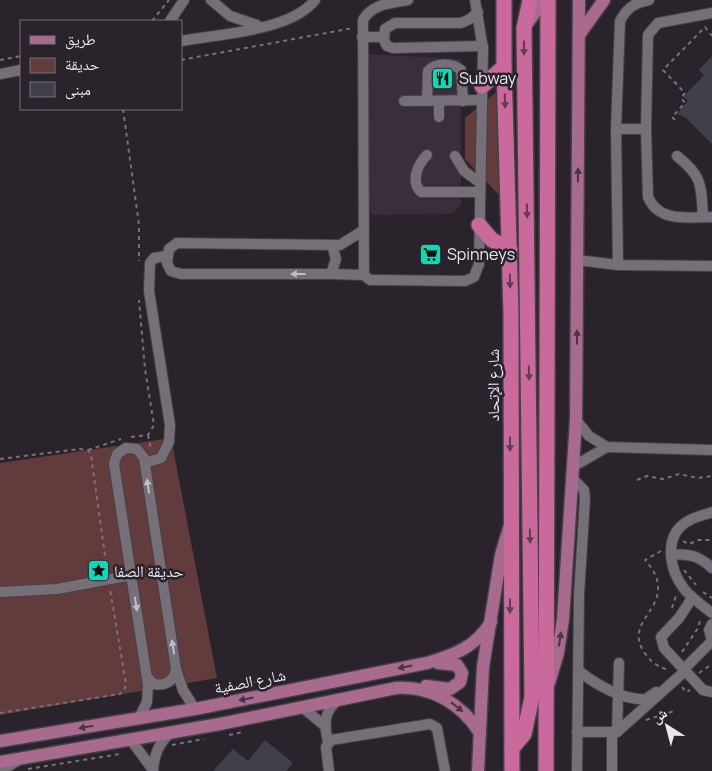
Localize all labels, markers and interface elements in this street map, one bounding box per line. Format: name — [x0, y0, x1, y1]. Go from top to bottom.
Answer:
legend — [20, 20, 182, 110]
text: طريق — [65, 29, 96, 50]
one-way arrow — [521, 40, 529, 56]
text: حديقة — [65, 54, 100, 75]
restaurant icon: Subway — [431, 66, 455, 90]
place label: Subway — [459, 67, 517, 89]
text: مبنى — [65, 79, 91, 100]
one-way arrow — [501, 93, 509, 109]
one-way arrow — [574, 167, 582, 183]
one-way arrow — [523, 203, 531, 219]
supermarket icon: Spinneys — [419, 242, 443, 266]
place label: Spinneys — [447, 243, 515, 265]
one-way arrow — [290, 270, 306, 278]
one-way arrow — [507, 273, 515, 289]
one-way arrow — [573, 329, 581, 345]
street label: شارع الإتحاد — [482, 349, 504, 421]
one-way arrow — [525, 365, 533, 381]
one-way arrow — [506, 436, 514, 452]
one-way arrow — [144, 478, 152, 494]
one-way arrow — [527, 528, 535, 544]
place icon: حديقة الصفا — [86, 559, 110, 583]
place label: حديقة الصفا — [114, 560, 184, 582]
one-way arrow — [132, 596, 140, 612]
one-way arrow — [506, 598, 514, 614]
one-way arrow — [557, 631, 565, 647]
one-way arrow — [169, 639, 177, 655]
street label: شارع الصفية — [212, 663, 288, 699]
one-way arrow — [397, 664, 413, 672]
one-way arrow — [237, 695, 253, 703]
one-way arrow — [450, 701, 463, 712]
north arrow — [642, 701, 692, 751]
text: ش — [647, 703, 671, 727]
one-way arrow — [77, 724, 93, 732]

